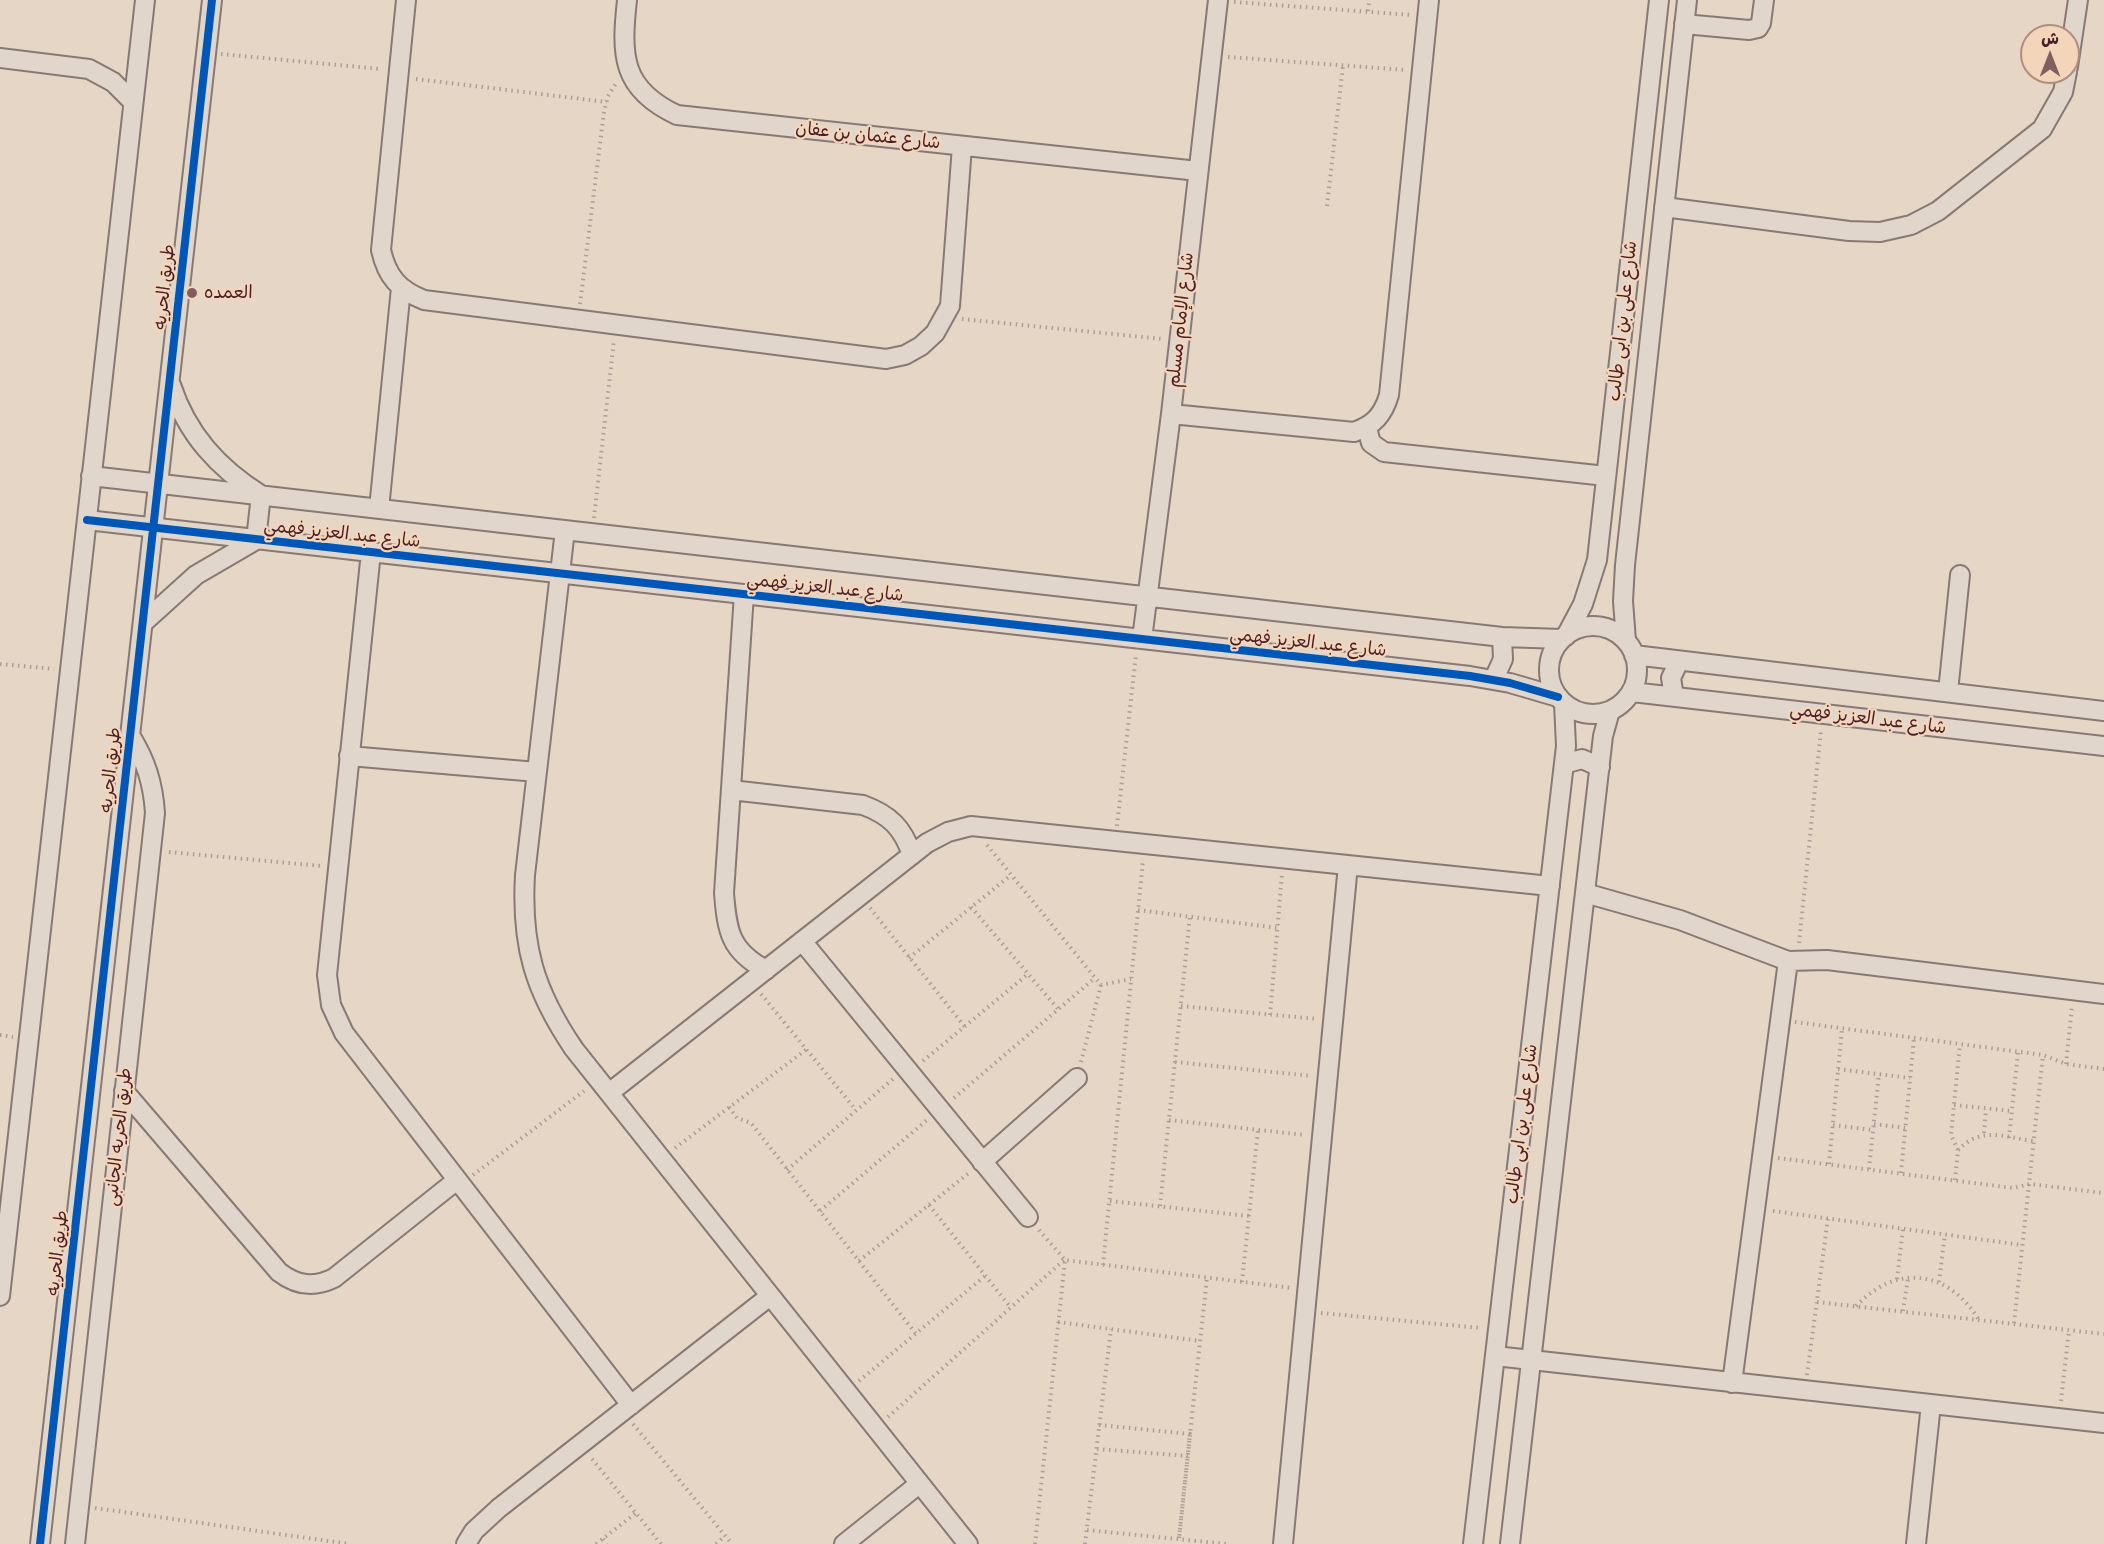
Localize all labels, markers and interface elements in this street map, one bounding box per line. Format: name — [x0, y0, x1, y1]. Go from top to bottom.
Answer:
north arrow — [2020, 24, 2080, 84]
text: ش — [2041, 27, 2059, 49]
street label: شارع عثمان بن عفان — [794, 118, 942, 154]
street label: شارع على بن ابى طالب — [1604, 240, 1642, 402]
street label: طريق الحريه — [150, 243, 180, 331]
street label: شارع الإمام مسلم — [1163, 251, 1199, 389]
place label: العمده — [204, 282, 253, 304]
marker: العمده — [185, 286, 199, 300]
street label: شارع عبد العزيز فهمي — [263, 515, 421, 553]
street label: شارع عبد العزيز فهمي — [746, 569, 904, 607]
street label: شارع عبد العزيز فهمي — [1229, 624, 1387, 662]
street label: شارع عبد العزيز فهمي — [1789, 699, 1947, 739]
street label: طريق الحريه — [96, 726, 126, 814]
street label: شارع على بن ابى طالب — [1501, 1043, 1543, 1205]
street label: طريق الحريه الجانبى — [101, 1067, 137, 1207]
street label: طريق الحريه — [43, 1209, 73, 1297]

